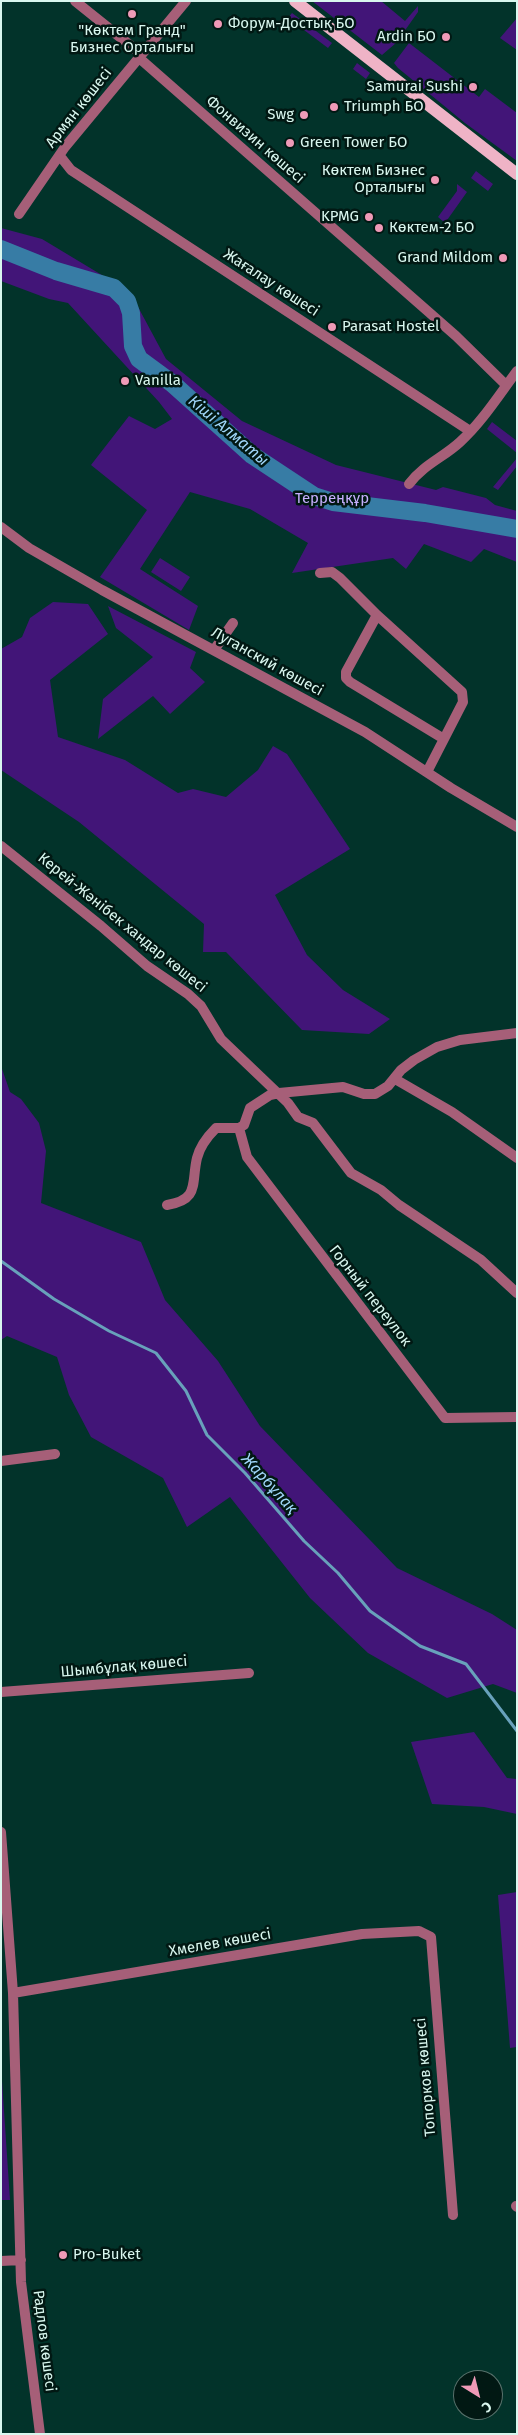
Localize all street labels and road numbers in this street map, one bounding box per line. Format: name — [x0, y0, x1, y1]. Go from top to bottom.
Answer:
street label: Армян көшесі — [42, 64, 116, 152]
street label: Фонвизин көшесі — [202, 92, 308, 188]
street label: Жағалау көшесі — [220, 245, 322, 321]
street label: Луганский көшесі — [208, 624, 326, 700]
street label: Керей-Жәнібек хандар көшесі — [34, 849, 210, 997]
street label: Горный переулок — [325, 1242, 415, 1350]
street label: Шымбұлақ көшесі — [60, 1652, 188, 1682]
street label: Хмелев көшесі — [168, 1925, 272, 1961]
street label: Топорков көшесі — [412, 2017, 440, 2137]
street label: Радлов көшесі — [29, 2289, 59, 2393]

